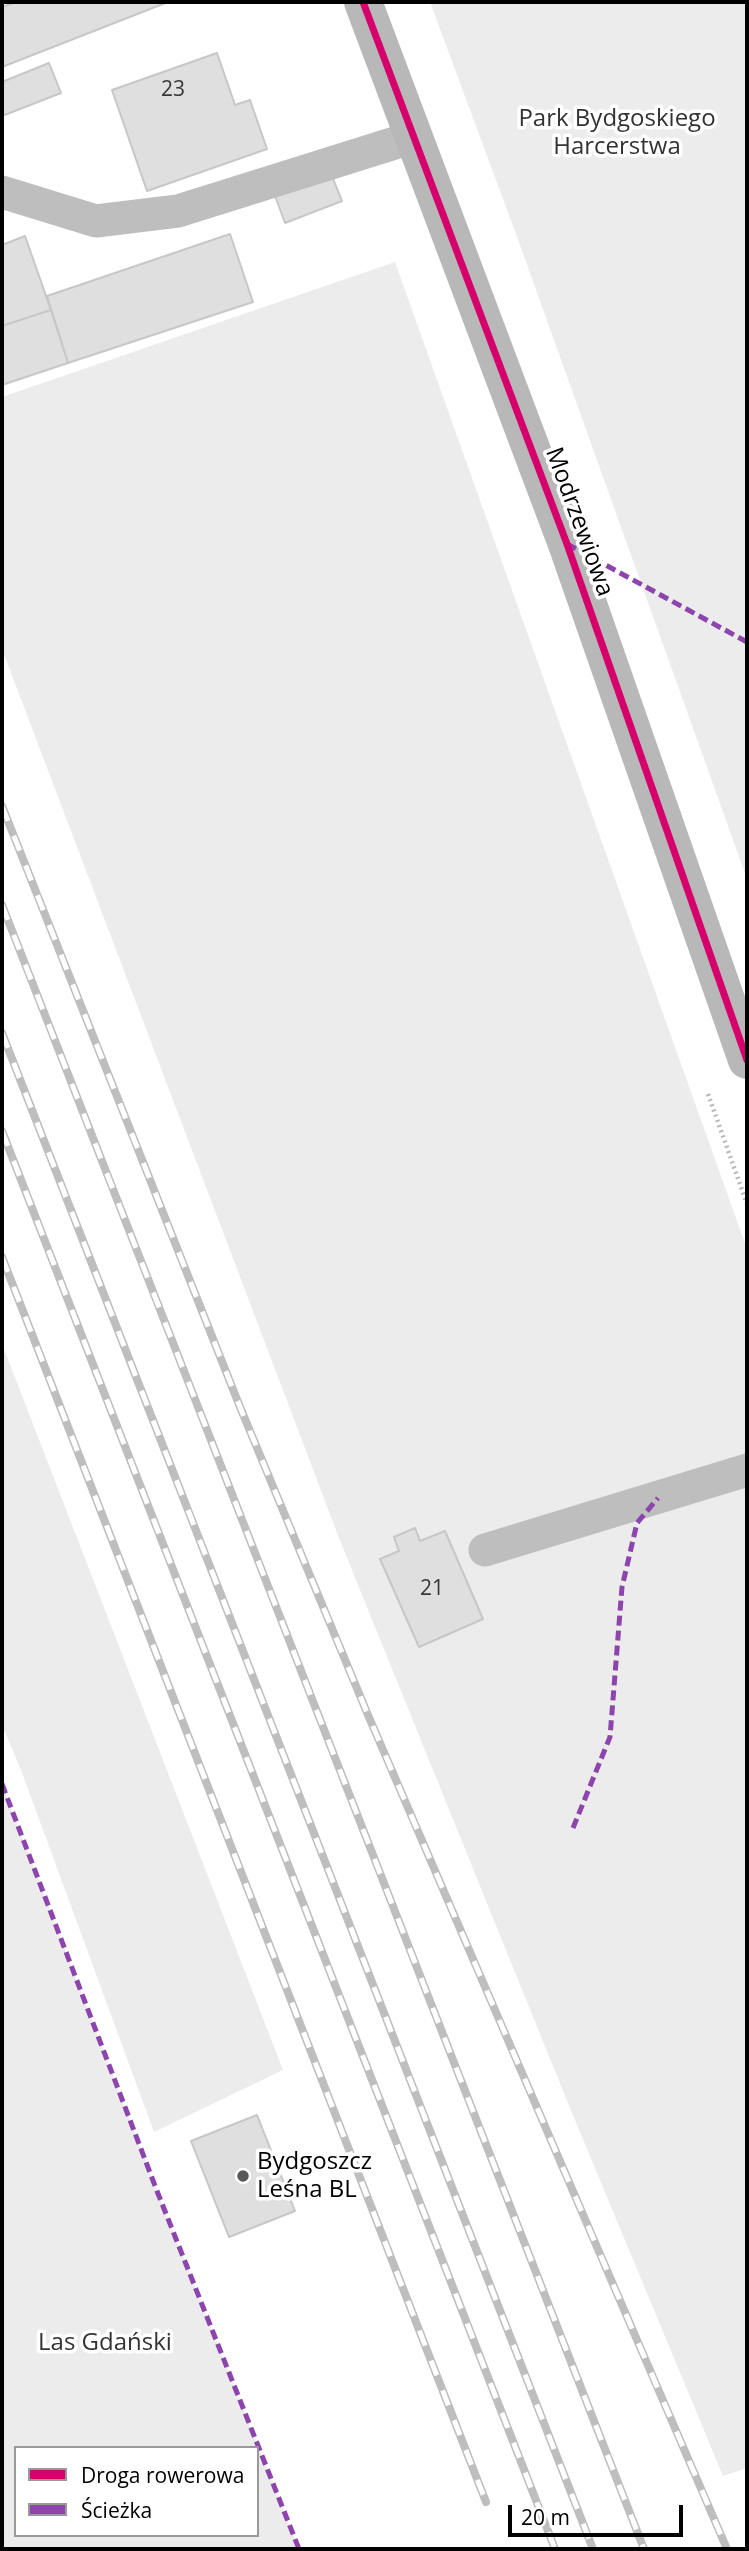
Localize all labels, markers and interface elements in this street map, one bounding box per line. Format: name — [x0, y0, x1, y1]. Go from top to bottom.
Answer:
house number: 23 — [161, 77, 185, 103]
park label: Park Bydgoskiego Harcerstwa — [518, 105, 716, 161]
street label: Modrzewiowa — [539, 444, 619, 600]
house number: 21 — [420, 1576, 444, 1602]
place label: Bydgoszcz Leśna BL — [257, 2148, 372, 2204]
marker: Bydgoszcz Leśna BL — [235, 2168, 251, 2184]
park label: Las Gdański — [38, 2329, 172, 2357]
legend — [14, 2446, 259, 2537]
text: Droga rowerowa — [81, 2461, 244, 2489]
scale bar — [511, 2492, 686, 2536]
text: Ścieżka — [81, 2496, 152, 2524]
text: 20 m — [521, 2503, 570, 2531]

